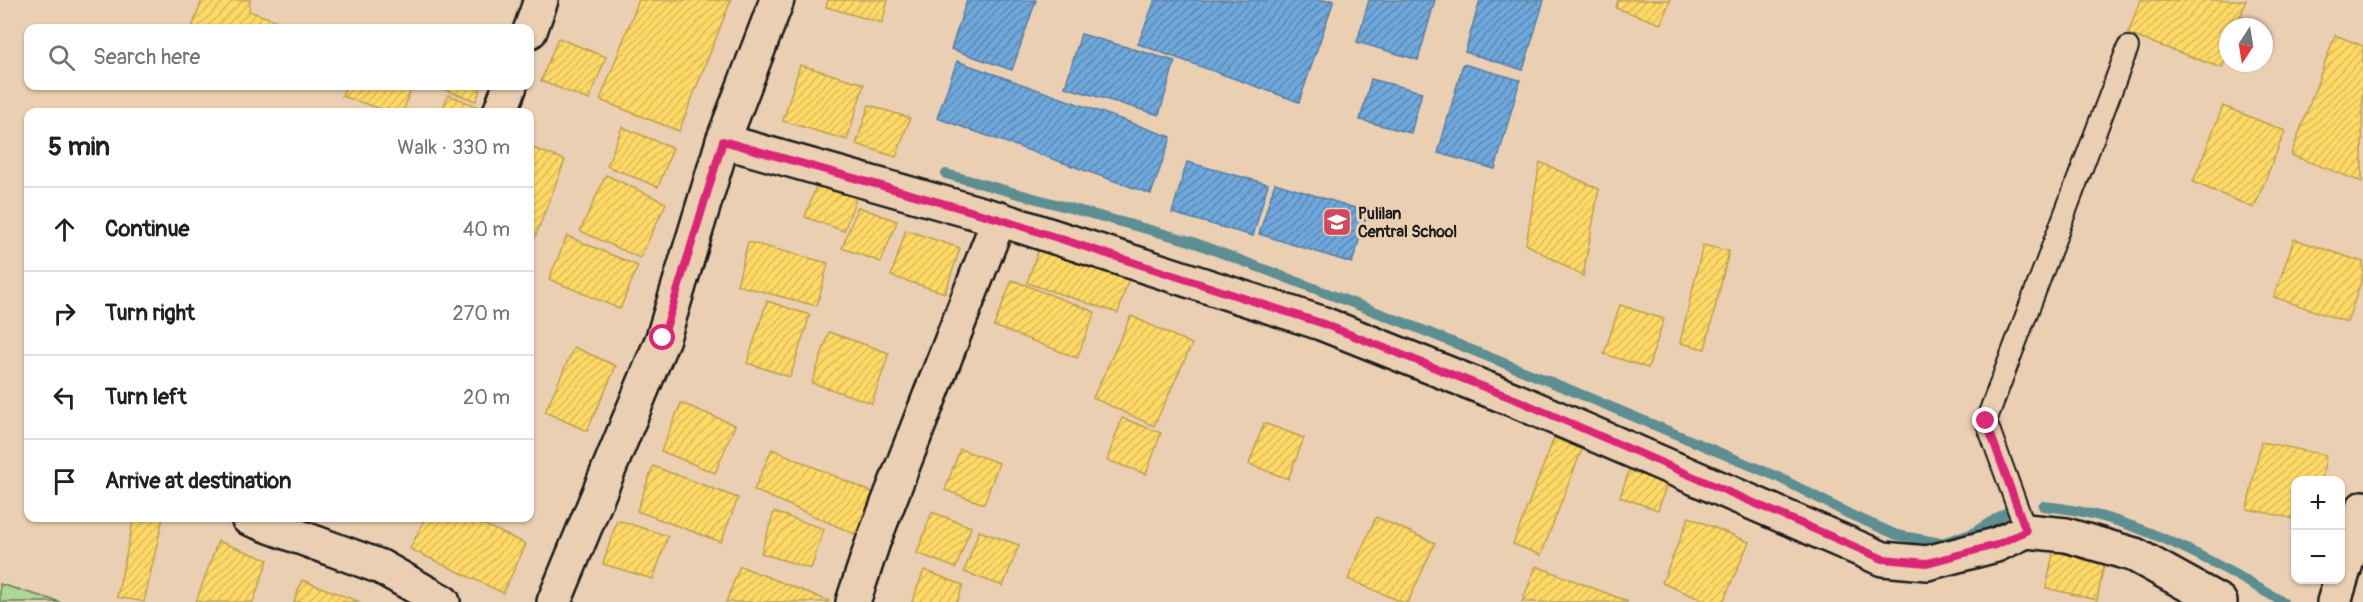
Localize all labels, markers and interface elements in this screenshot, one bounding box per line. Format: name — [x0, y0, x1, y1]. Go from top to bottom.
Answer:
north arrow — [2219, 18, 2273, 72]
search box — [24, 24, 534, 90]
icon: search — [45, 41, 78, 74]
text: Search here — [93, 43, 200, 71]
text: 5 min — [48, 131, 110, 163]
text: Walk · 330 m — [397, 135, 510, 160]
place label: Pulilan Central School — [1358, 204, 1457, 242]
school or university icon: Pulilan Central School — [1321, 206, 1353, 238]
icon: ahead — [48, 213, 81, 246]
text: Continue — [105, 215, 189, 243]
text: 40 m — [463, 217, 510, 242]
icon: right — [48, 297, 81, 330]
text: Turn right — [105, 299, 195, 327]
text: 270 m — [452, 301, 510, 326]
route start — [649, 324, 675, 350]
icon: left — [48, 381, 81, 414]
text: Turn left — [105, 383, 187, 411]
text: 20 m — [463, 385, 510, 410]
route end — [1972, 407, 1998, 433]
icon: arrive — [48, 465, 81, 498]
text: Arrive at destination — [105, 467, 291, 495]
map controls — [2291, 476, 2345, 584]
button: + — [2291, 476, 2345, 530]
button: − — [2291, 530, 2345, 584]

